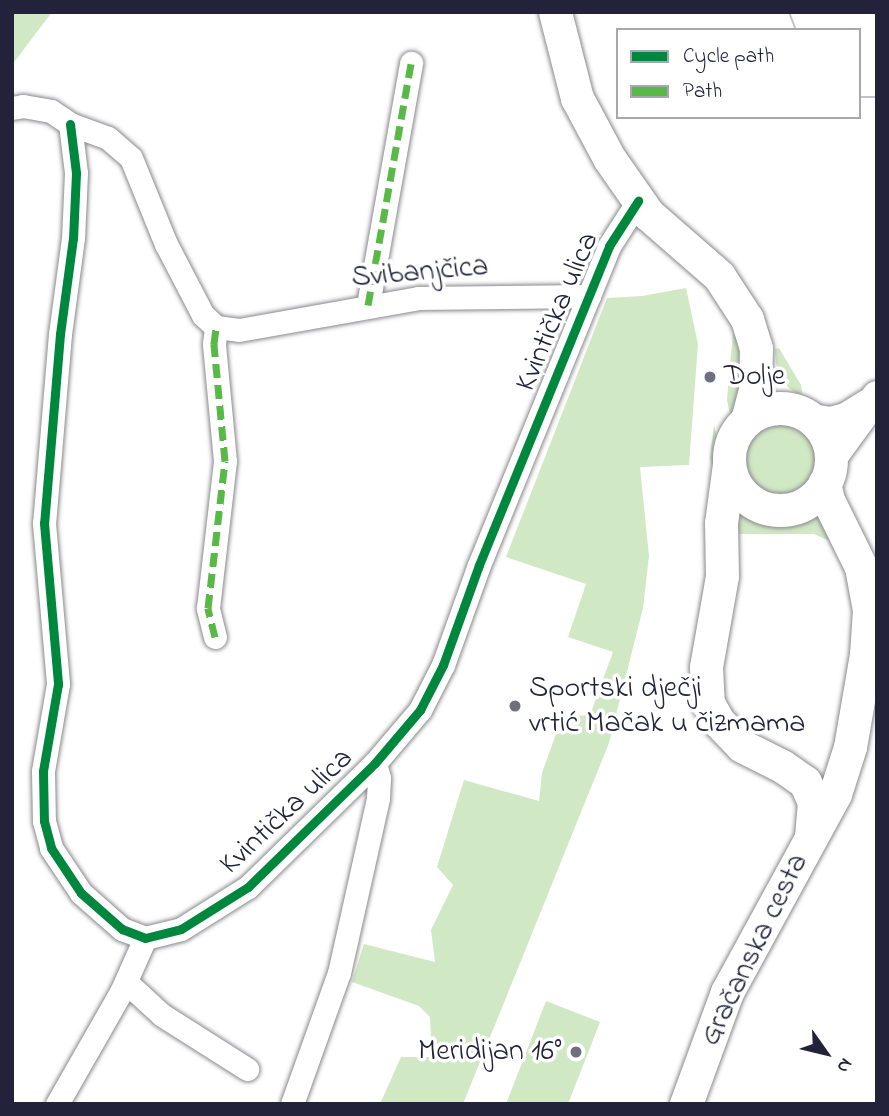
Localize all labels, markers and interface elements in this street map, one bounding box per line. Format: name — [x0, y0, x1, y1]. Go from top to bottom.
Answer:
legend — [616, 28, 861, 119]
text: Cycle path — [683, 42, 774, 72]
text: Path — [683, 77, 722, 107]
street label: Kvintička ulica — [508, 227, 608, 397]
street label: Svibanjčica — [350, 249, 490, 297]
place label: Dolje — [724, 359, 785, 395]
marker: Dolje — [702, 369, 718, 385]
place label: Sportski dječji vrtić Mačak u čizmama — [529, 671, 806, 742]
marker: Sportski dječji vrtić Mačak u čizmama — [507, 698, 523, 714]
street label: Kvintička ulica — [213, 741, 361, 883]
street label: Gračanska cesta — [693, 848, 817, 1052]
north arrow — [791, 1018, 861, 1088]
place label: Meridijan 16° — [418, 1034, 562, 1070]
marker: Meridijan 16° — [568, 1044, 584, 1060]
text: N — [829, 1052, 859, 1078]

